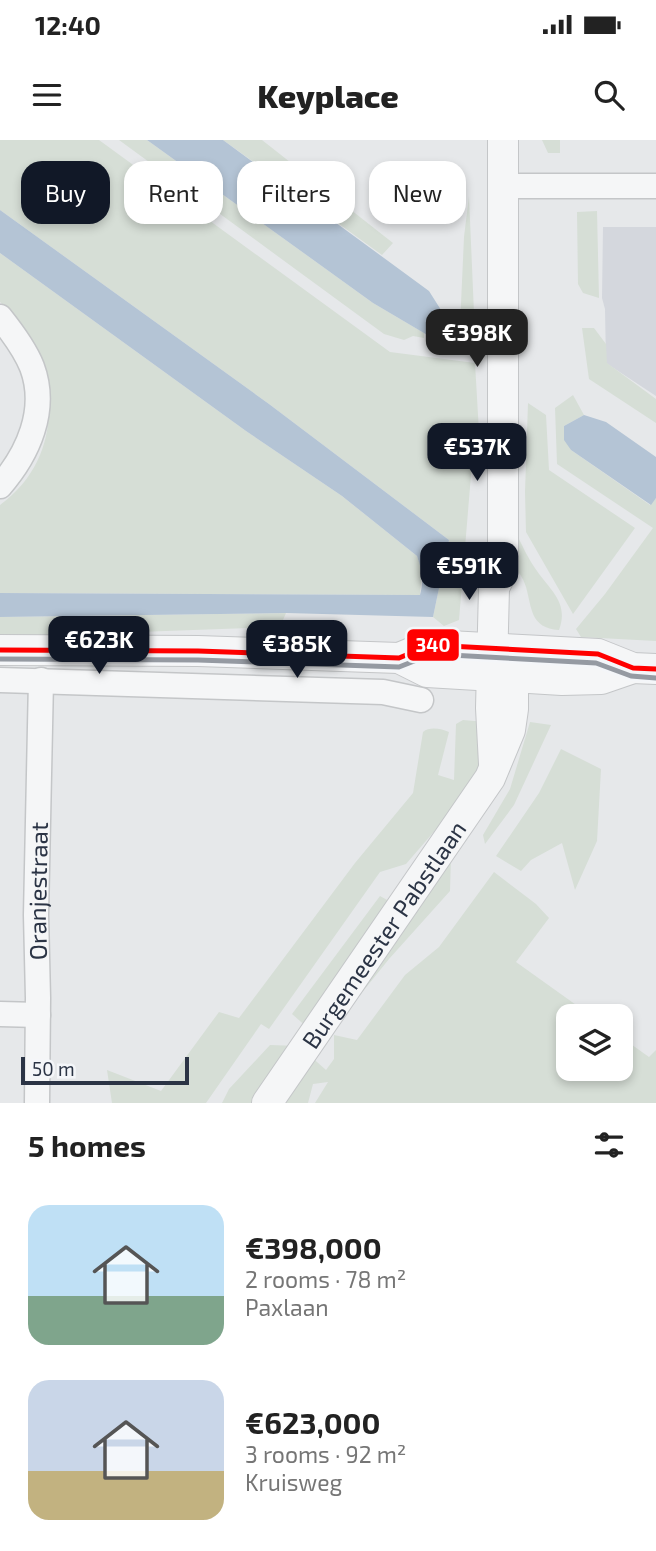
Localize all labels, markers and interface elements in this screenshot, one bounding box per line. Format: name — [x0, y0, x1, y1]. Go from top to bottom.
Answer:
text: 12:40 — [35, 9, 101, 40]
icon: menu — [28, 76, 66, 114]
text: Keyplace — [257, 76, 399, 114]
icon: search — [590, 76, 628, 114]
chip: Buy — [21, 161, 110, 224]
chip: Rent — [124, 161, 223, 224]
chip: Filters — [237, 161, 355, 224]
chip: New — [369, 161, 466, 224]
pin: €398K — [428, 310, 526, 369]
text: €398K — [442, 318, 512, 346]
pin: €537K — [428, 424, 526, 483]
text: €537K — [443, 432, 511, 460]
pin: €591K — [420, 542, 518, 602]
text: €591K — [436, 551, 502, 579]
pin: €623K — [50, 616, 148, 676]
pin: €385K — [248, 620, 346, 680]
text: €623K — [64, 625, 134, 653]
line badge: 340 — [406, 628, 460, 662]
text: €385K — [262, 629, 332, 657]
text: 340 — [416, 633, 450, 656]
street label: Burgemeester Pabstlaan — [295, 815, 471, 1053]
street label: Oranjestraat — [21, 822, 52, 960]
map controls — [556, 1004, 633, 1081]
button: layers — [556, 1004, 633, 1081]
scale bar — [21, 1054, 189, 1086]
text: 50 m — [32, 1057, 75, 1080]
icon: filters — [590, 1126, 628, 1164]
text: 5 homes — [28, 1127, 146, 1163]
text: €398,000 — [245, 1229, 382, 1265]
icon: home — [84, 1233, 168, 1317]
text: 2 rooms · 78 m² — [245, 1265, 406, 1293]
text: Paxlaan — [245, 1293, 329, 1321]
text: €623,000 — [245, 1404, 380, 1440]
icon: home — [84, 1408, 168, 1492]
text: 3 rooms · 92 m² — [245, 1440, 406, 1468]
text: Kruisweg — [245, 1468, 342, 1496]

